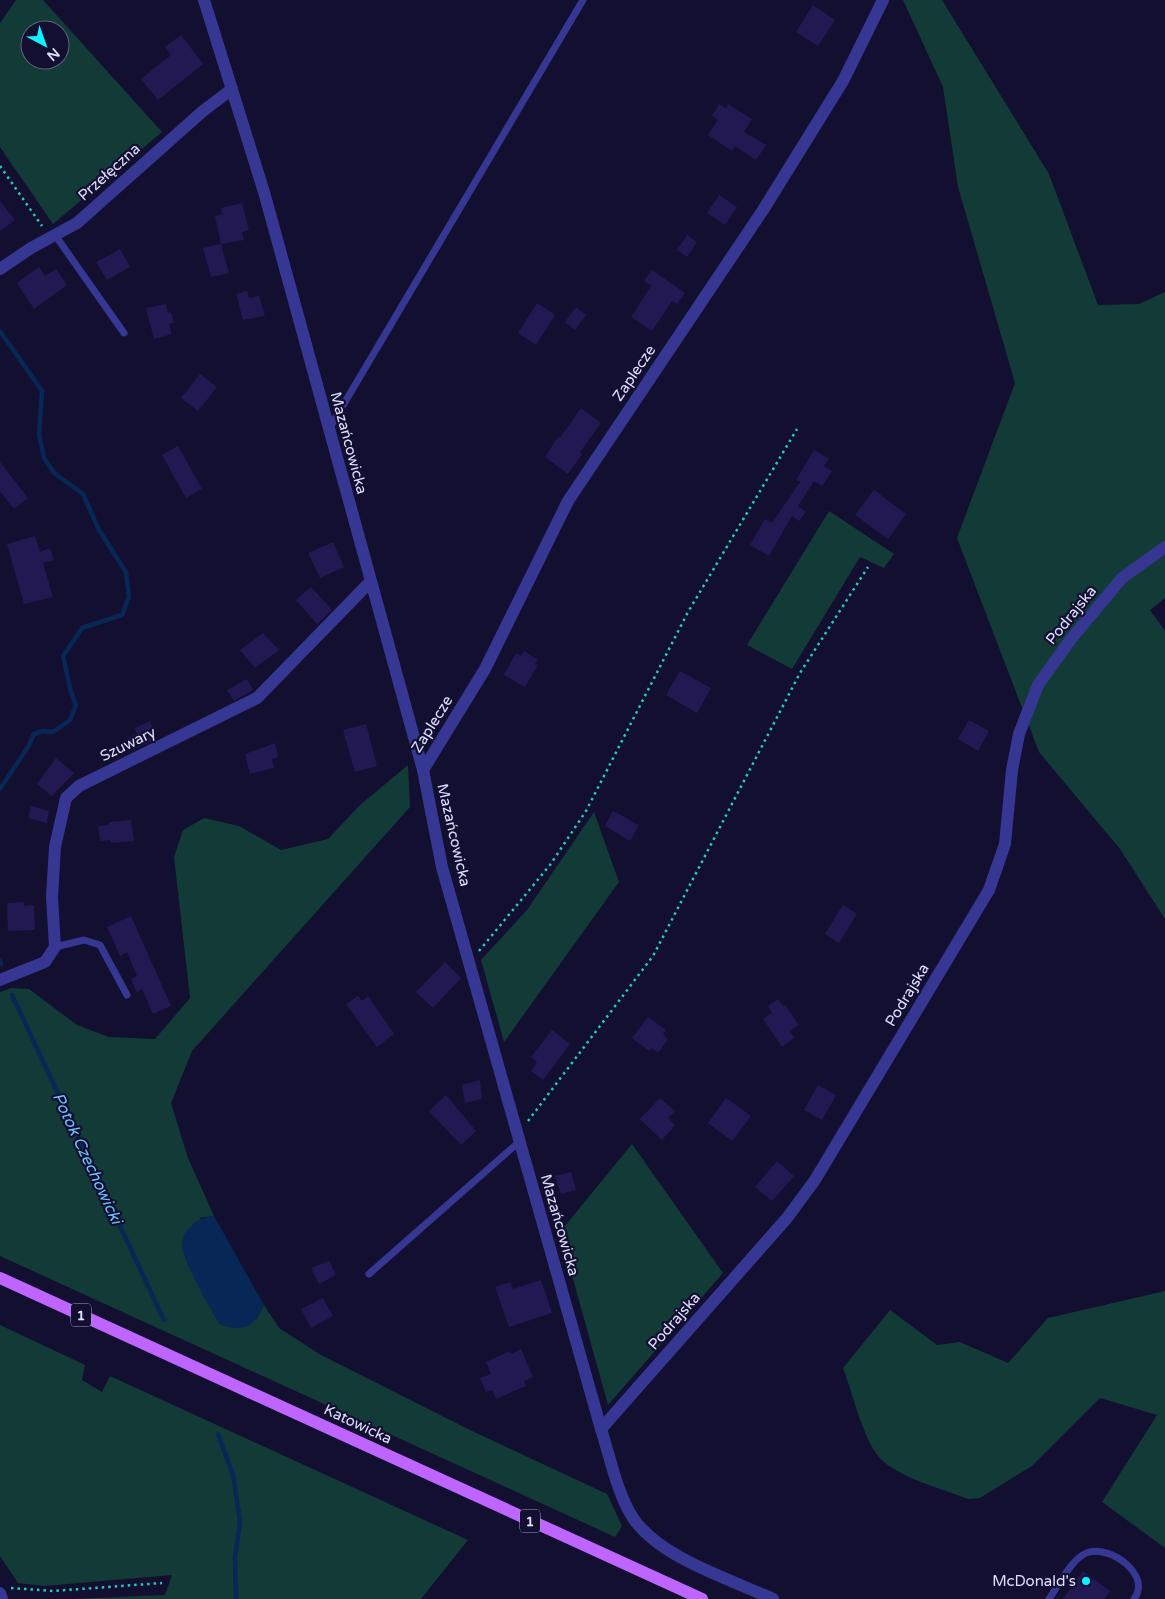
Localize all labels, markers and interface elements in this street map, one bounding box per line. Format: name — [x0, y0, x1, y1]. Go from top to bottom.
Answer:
north arrow — [20, 20, 70, 70]
text: N — [43, 44, 63, 65]
street label: Przełęczna — [74, 140, 144, 204]
street label: Zaplecze — [609, 342, 659, 404]
street label: Mazańcowicka — [327, 390, 371, 496]
street label: Podrajska — [1042, 582, 1100, 648]
street label: Zaplecze — [408, 692, 456, 756]
street label: Szuwary — [97, 723, 159, 765]
street label: Mazańcowicka — [433, 782, 475, 888]
street label: Podrajska — [881, 960, 933, 1030]
water label: Potok Czechowicki — [48, 1090, 127, 1229]
street label: Mazańcowicka — [537, 1172, 583, 1278]
street label: Podrajska — [644, 1289, 704, 1353]
road number: 1 — [71, 1304, 91, 1326]
street label: Katowicka — [321, 1400, 395, 1448]
road number: 1 — [520, 1510, 540, 1532]
place label: McDonald's — [992, 1572, 1076, 1590]
marker: McDonald's — [1080, 1575, 1092, 1587]

